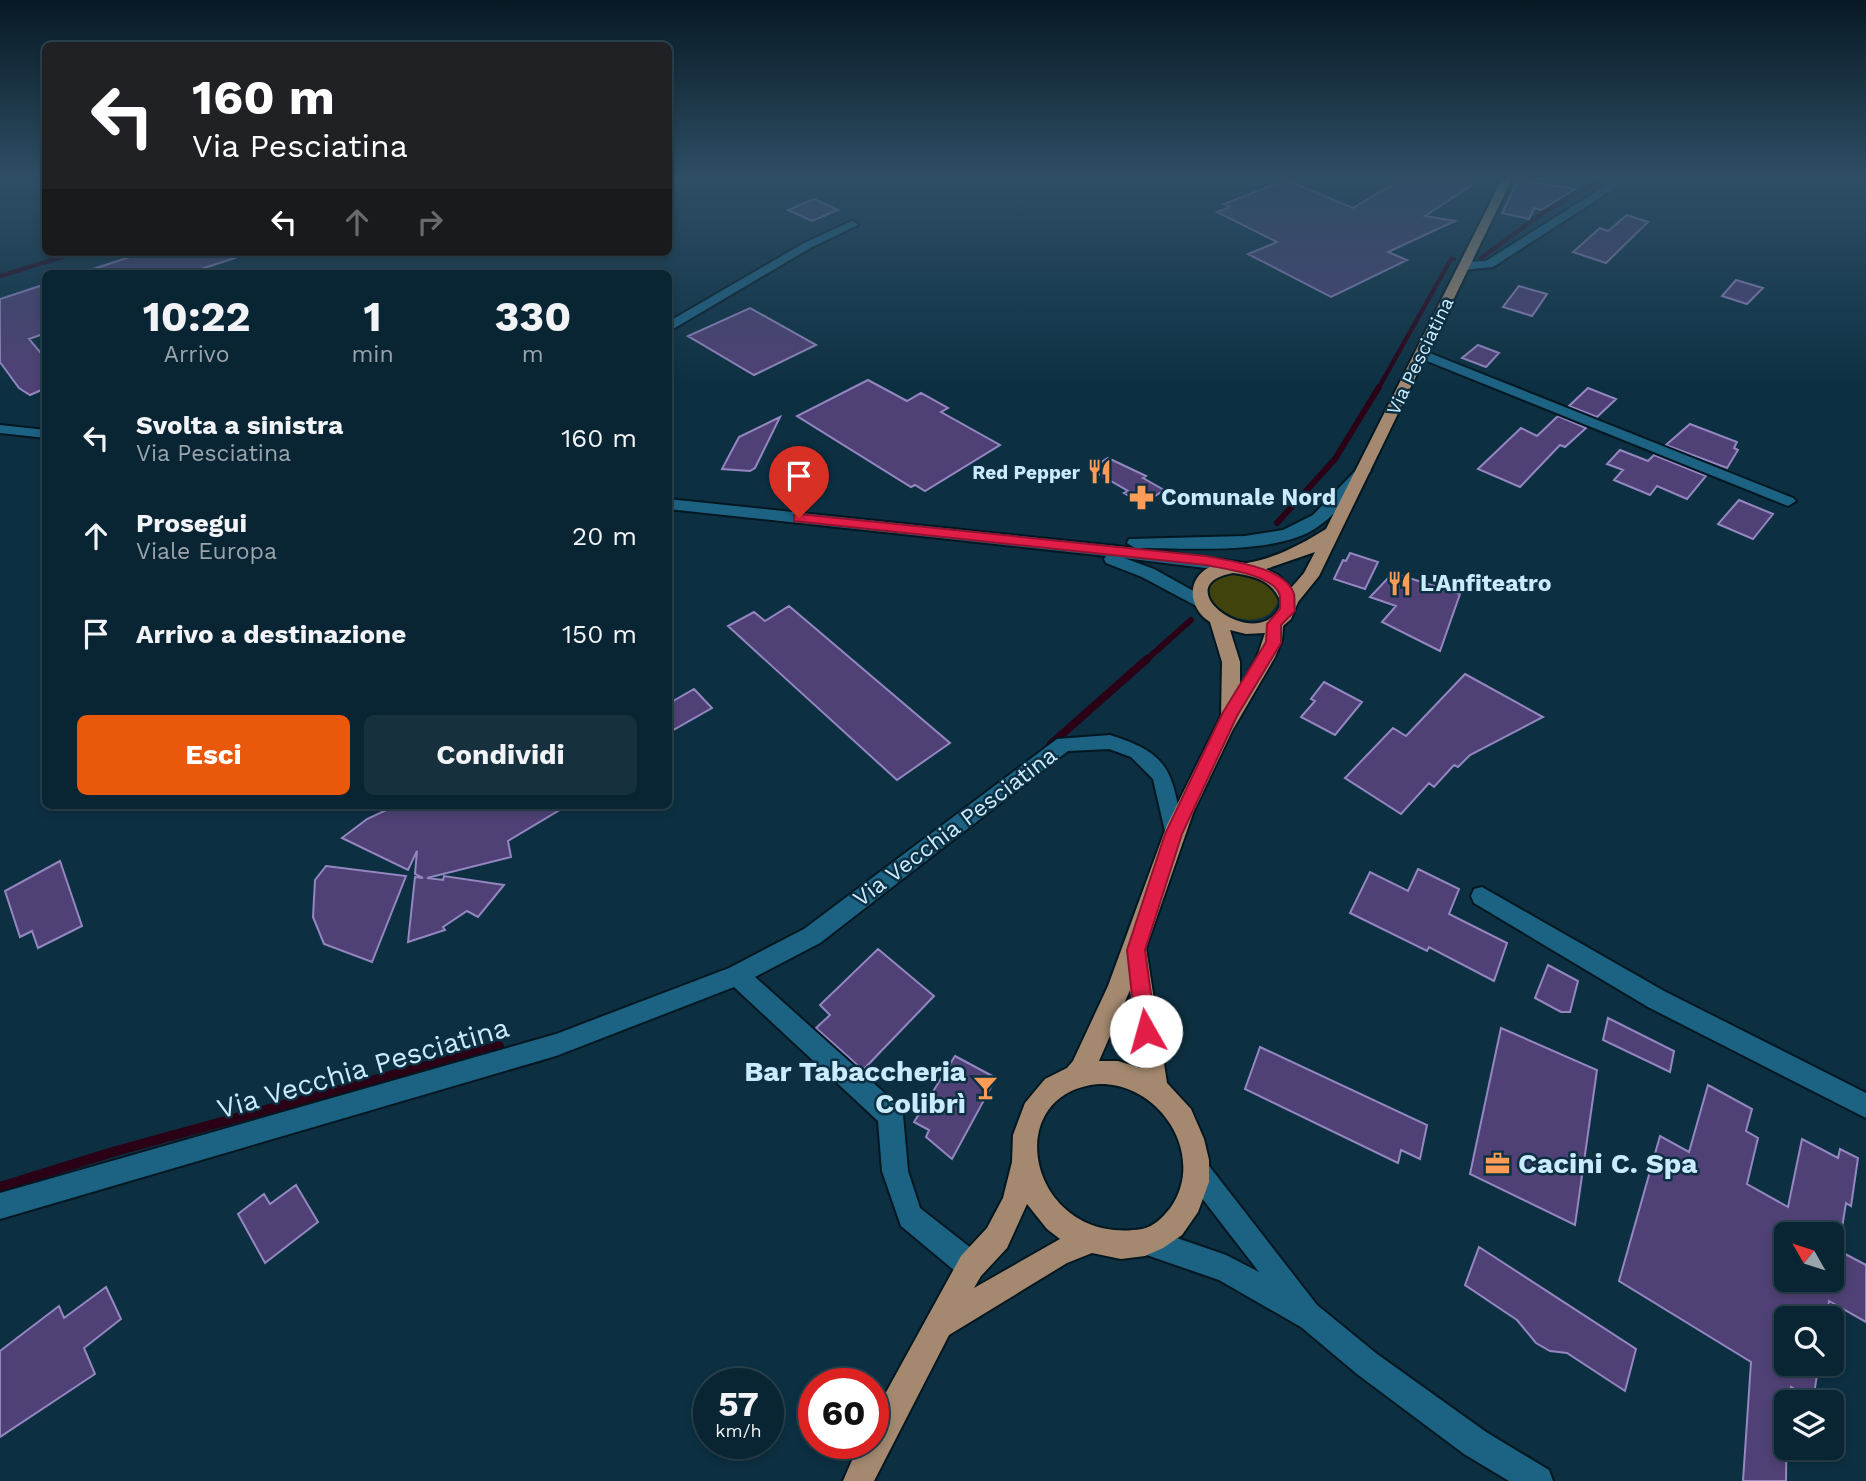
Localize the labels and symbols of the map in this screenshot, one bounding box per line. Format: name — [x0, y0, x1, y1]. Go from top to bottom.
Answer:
street label: Via Pesciatina — [1382, 293, 1459, 419]
pin — [769, 446, 829, 518]
restaurant icon: Red Pepper — [1086, 458, 1114, 486]
place label: Red Pepper — [972, 461, 1081, 484]
pharmacy icon: Comunale Nord — [1127, 483, 1155, 511]
place label: Comunale Nord — [1161, 484, 1336, 511]
restaurant icon: L'Anfiteatro — [1386, 569, 1414, 597]
place label: L'Anfiteatro — [1420, 570, 1552, 597]
street label: Via Vecchia Pesciatina — [848, 742, 1062, 912]
position arrow — [1109, 994, 1183, 1068]
street label: Via Vecchia Pesciatina — [213, 1011, 513, 1125]
place label: Bar Tabaccheria Colibrì — [744, 1055, 967, 1120]
bar icon: Bar Tabaccheria Colibrì — [972, 1073, 1000, 1101]
place label: Cacini C. Spa — [1518, 1147, 1698, 1180]
office icon: Cacini C. Spa — [1484, 1149, 1512, 1177]
north arrow — [1774, 1222, 1844, 1292]
speed limit sign: 60 — [798, 1368, 889, 1459]

